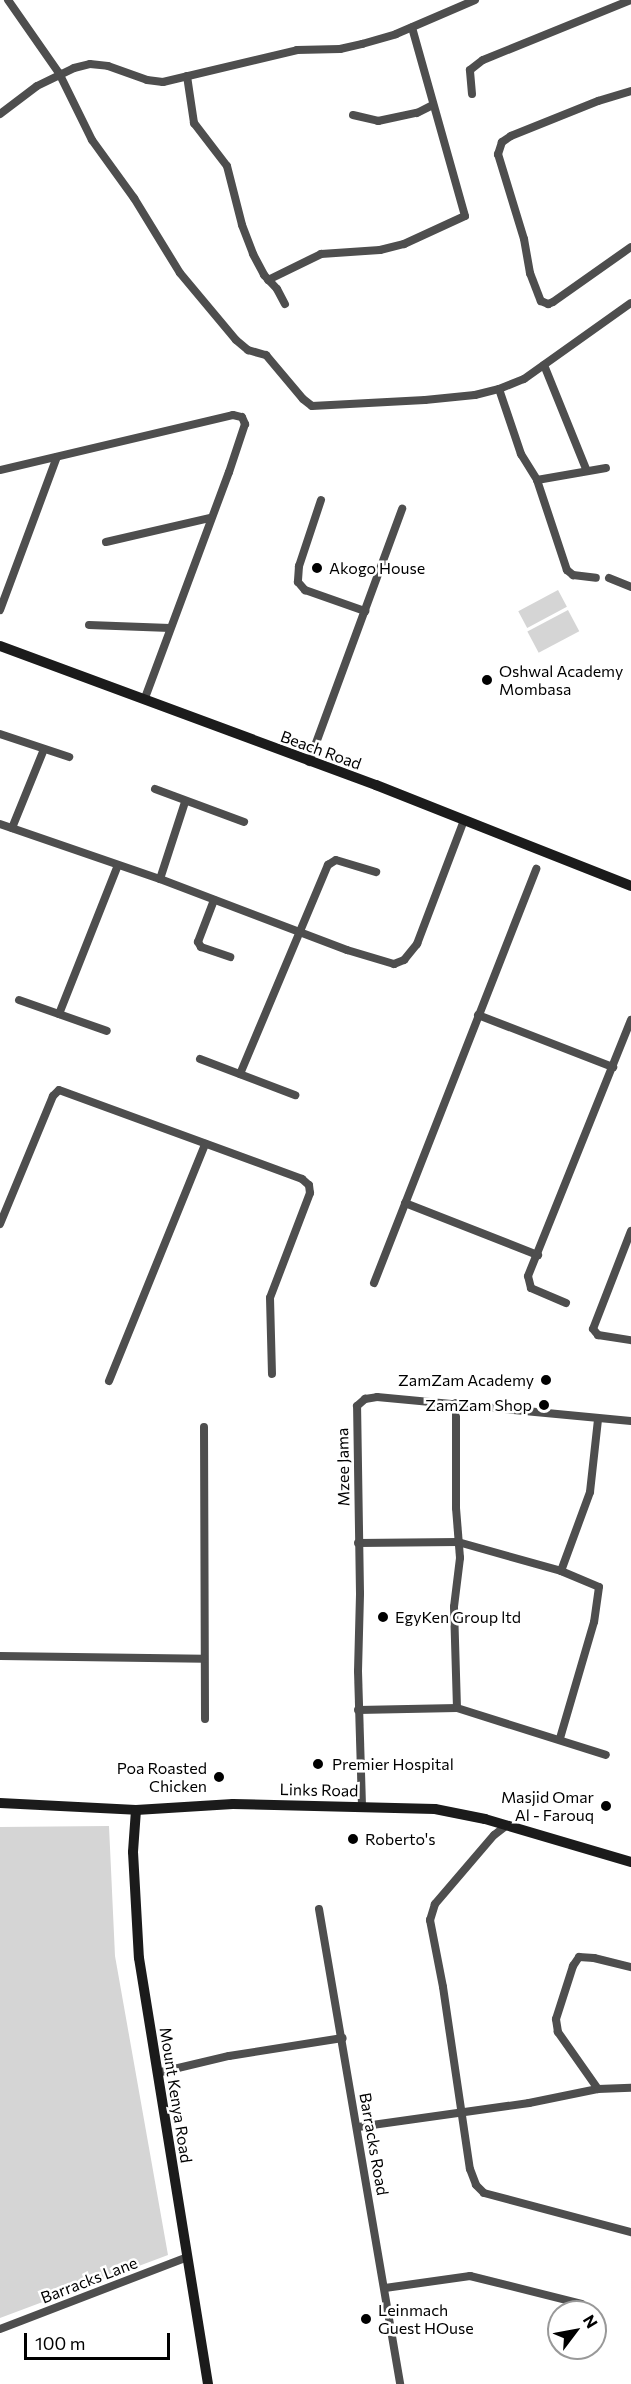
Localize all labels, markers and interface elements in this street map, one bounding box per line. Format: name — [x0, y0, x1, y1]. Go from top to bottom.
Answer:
place label: Akogo House — [329, 558, 425, 578]
marker: Akogo House — [310, 561, 324, 575]
place label: Oshwal Academy Mombasa — [499, 661, 623, 699]
marker: Oshwal Academy Mombasa — [480, 673, 494, 687]
street label: Beach Road — [278, 727, 364, 773]
place label: ZamZam Academy — [398, 1370, 534, 1390]
marker: ZamZam Academy — [539, 1373, 553, 1387]
place label: ZamZam Shop — [425, 1395, 532, 1415]
marker: ZamZam Shop — [537, 1398, 551, 1412]
street label: Mzee Jama — [333, 1428, 353, 1506]
place label: EgyKen Group ltd — [395, 1607, 521, 1627]
marker: EgyKen Group ltd — [376, 1610, 390, 1624]
place label: Premier Hospital — [332, 1754, 454, 1774]
marker: Premier Hospital — [309, 1755, 327, 1773]
place label: Poa Roasted Chicken — [117, 1758, 207, 1796]
marker: Poa Roasted Chicken — [212, 1770, 226, 1784]
street label: Links Road — [279, 1780, 359, 1800]
place label: Masjid Omar Al - Farouq — [501, 1787, 594, 1825]
marker: Masjid Omar Al - Farouq — [599, 1799, 613, 1813]
place label: Roberto's — [365, 1829, 436, 1849]
marker: Roberto's — [346, 1832, 360, 1846]
street label: Mount Kenya Road — [156, 2026, 196, 2164]
street label: Barracks Road — [356, 2091, 392, 2197]
street label: Barracks Lane — [38, 2253, 140, 2307]
place label: Leinmach Guest HOuse — [378, 2300, 474, 2338]
north arrow — [547, 2300, 607, 2360]
text: N — [580, 2311, 602, 2331]
marker: Leinmach Guest HOuse — [359, 2312, 373, 2326]
scale bar — [27, 2321, 172, 2359]
text: 100 m — [35, 2332, 85, 2354]

